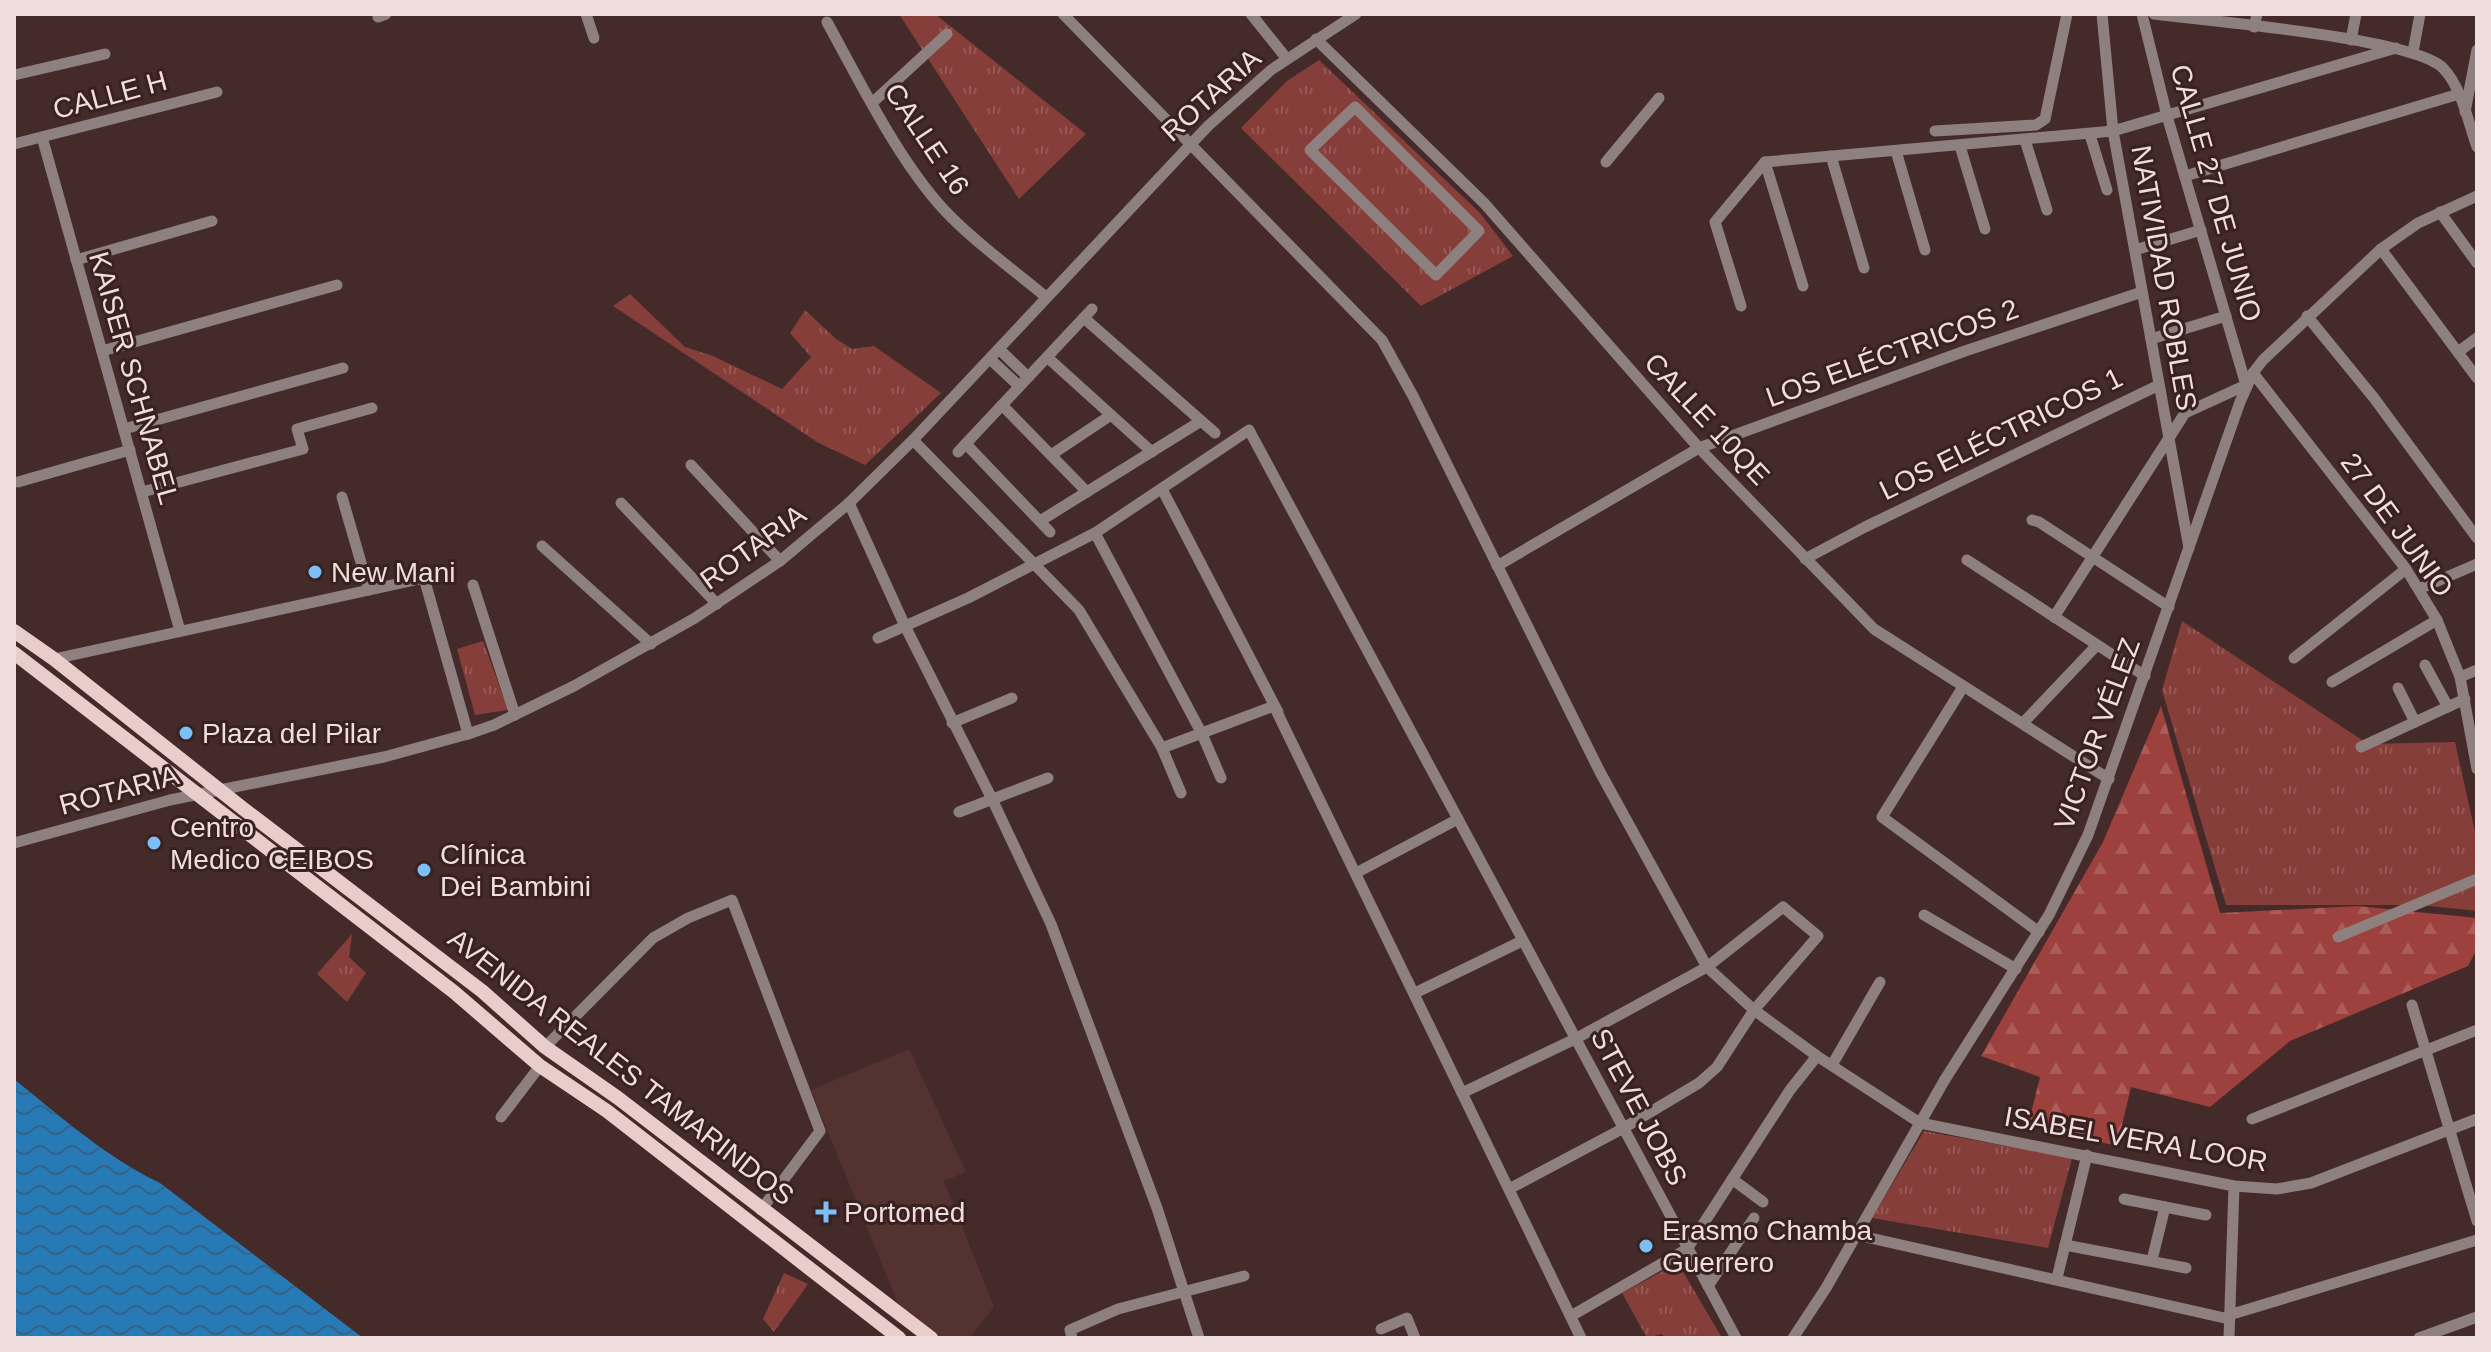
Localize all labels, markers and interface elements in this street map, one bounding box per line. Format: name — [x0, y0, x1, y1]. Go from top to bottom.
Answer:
street label: ROTARIA — [1155, 42, 1267, 147]
street label: CALLE 27 DE JUNIO — [2164, 61, 2268, 325]
street label: CALLE H — [50, 65, 170, 125]
street label: CALLE 16 — [878, 77, 976, 201]
street label: NATIVIDAD ROBLES — [2125, 143, 2203, 413]
street label: KAISER SCHNABEL — [83, 248, 185, 508]
street label: LOS ELÉCTRICOS 2 — [1762, 293, 2022, 413]
street label: CALLE 10QE — [1638, 347, 1776, 491]
street label: LOS ELÉCTRICOS 1 — [1875, 362, 2127, 506]
street label: 27 DE JUNIO — [2335, 447, 2459, 603]
street label: ROTARIA — [694, 498, 812, 596]
place label: New Mani — [331, 557, 455, 588]
marker: New Mani — [306, 563, 324, 581]
street label: VICTOR VÉLEZ — [2048, 634, 2146, 834]
place label: Plaza del Pilar — [202, 718, 381, 749]
marker: Plaza del Pilar — [177, 724, 195, 742]
street label: ROTARIA — [56, 759, 182, 821]
place label: Centro Medico CEIBOS — [170, 812, 374, 875]
marker: Centro Medico CEIBOS — [145, 834, 163, 852]
place label: Clínica Dei Bambini — [440, 839, 591, 902]
marker: Clínica Dei Bambini — [415, 861, 433, 879]
street label: AVENIDA REALES TAMARINDOS — [442, 923, 800, 1211]
street label: STEVE JOBS — [1585, 1023, 1693, 1191]
street label: ISABEL VERA LOOR — [2002, 1101, 2270, 1177]
place label: Portomed — [844, 1197, 965, 1228]
marker: Portomed — [815, 1201, 837, 1223]
place label: Erasmo Chamba Guerrero — [1662, 1215, 1873, 1278]
marker: Erasmo Chamba Guerrero — [1637, 1237, 1655, 1255]

